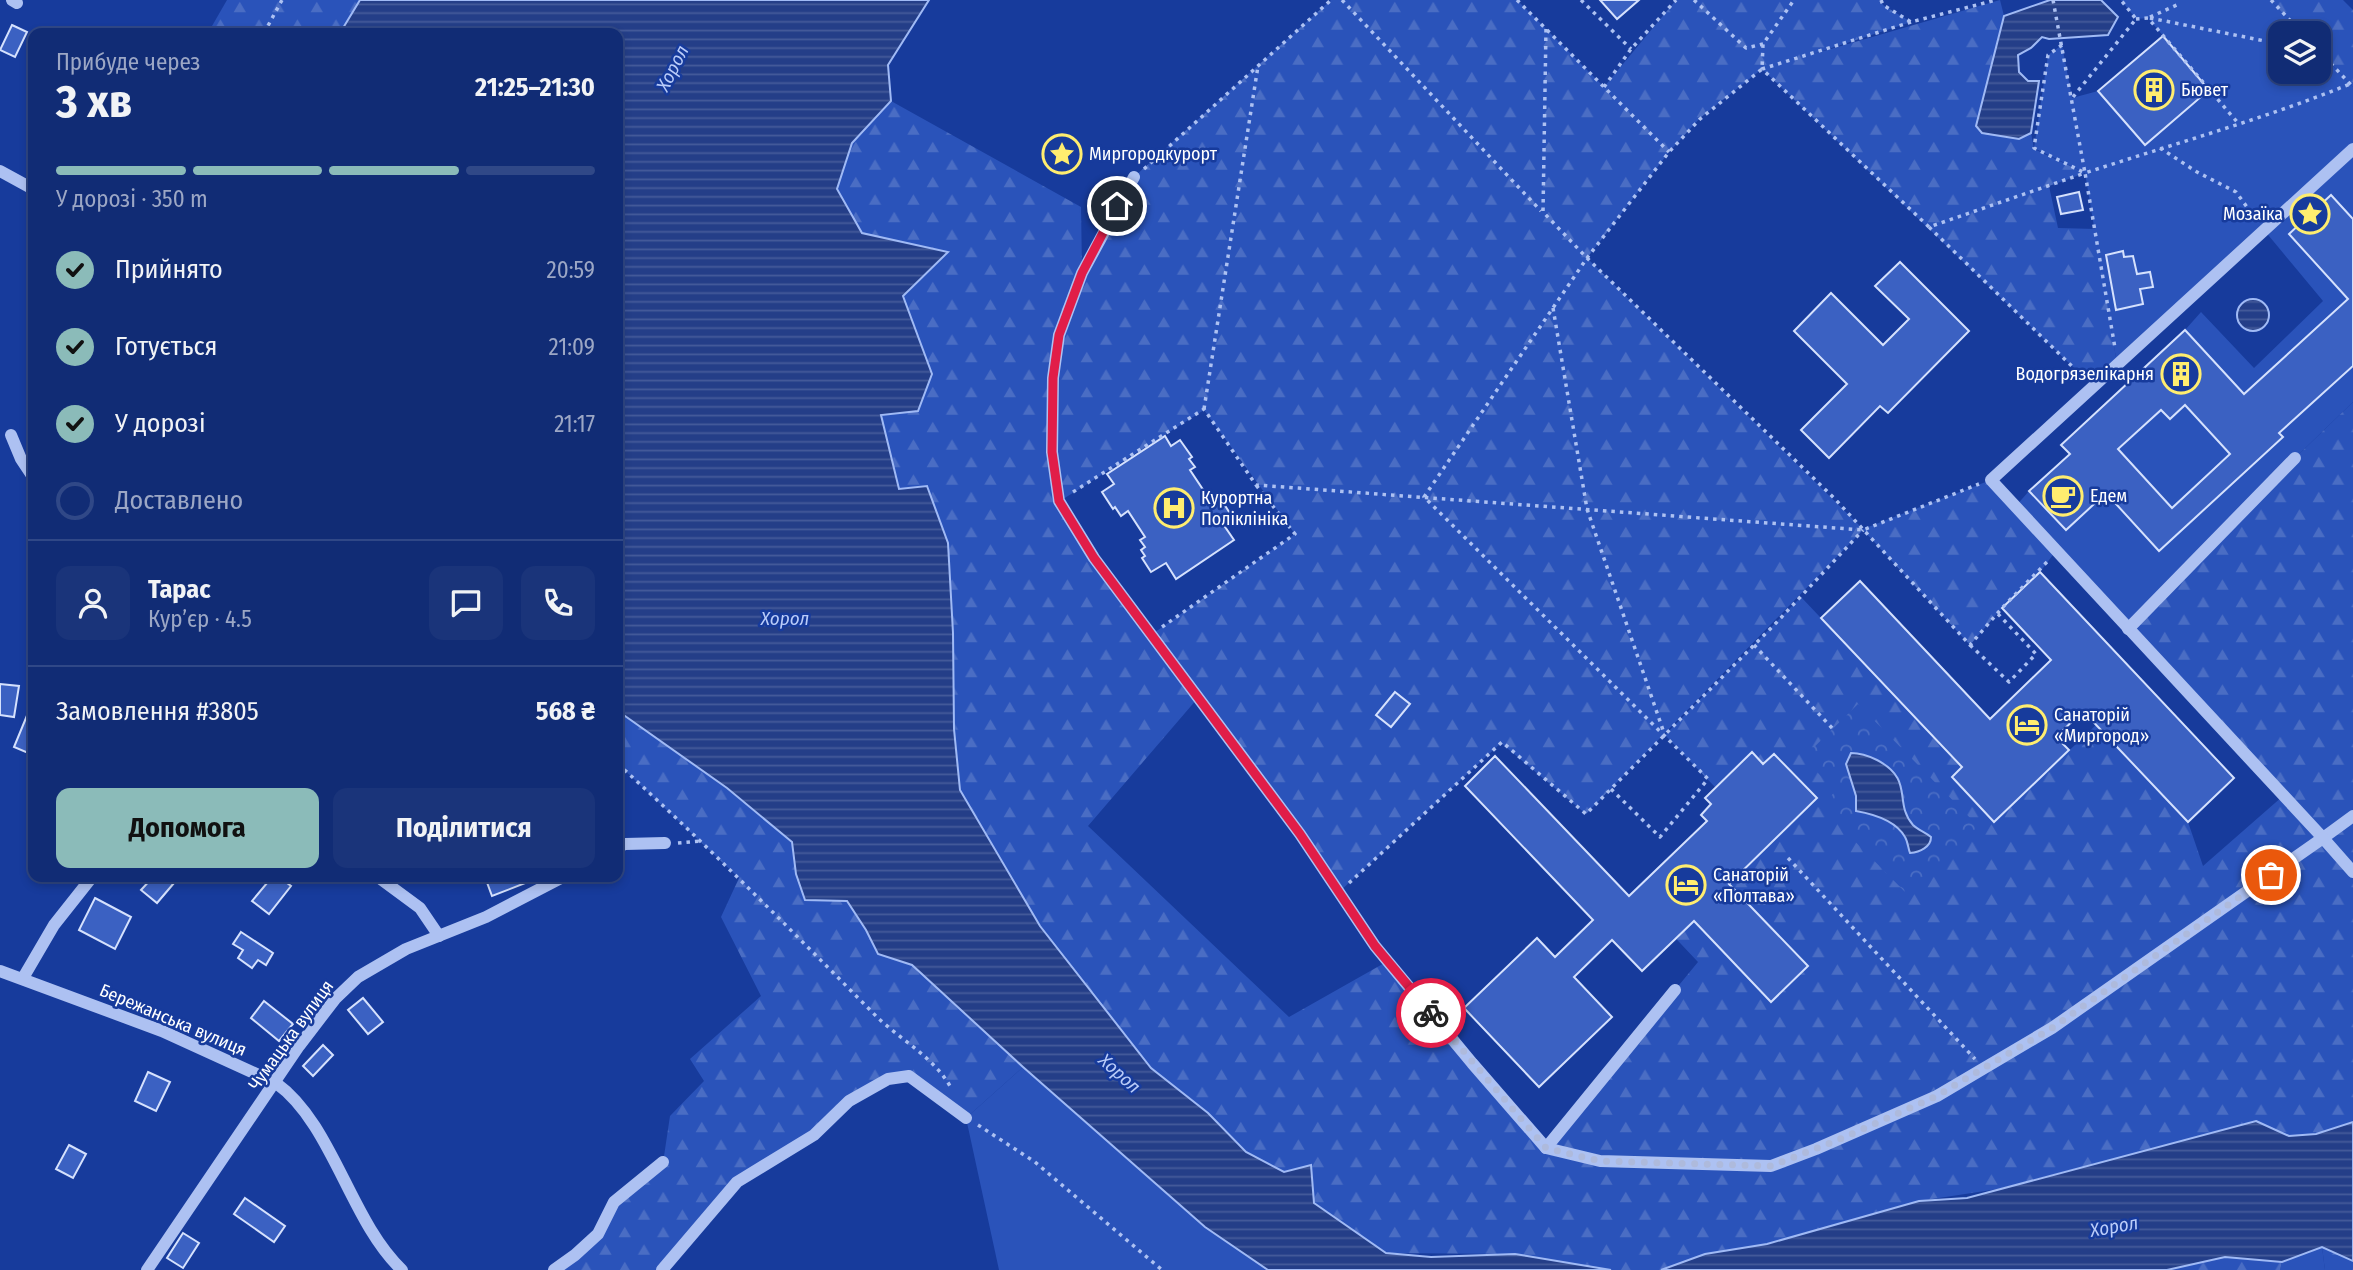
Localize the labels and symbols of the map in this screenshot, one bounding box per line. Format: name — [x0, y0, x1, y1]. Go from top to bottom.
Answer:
water label: Хорол — [651, 41, 694, 96]
building icon: Бювет — [2133, 69, 2175, 111]
place label: Бювет — [2181, 79, 2229, 101]
place icon: Миргородкурорт — [1041, 133, 1083, 175]
place label: Миргородкурорт — [1089, 143, 1218, 165]
pin — [1087, 176, 1147, 236]
place icon: Мозаїка — [2289, 193, 2331, 235]
place label: Мозаїка — [2223, 203, 2283, 225]
building icon: Водогрязелікарня — [2160, 353, 2202, 395]
place label: Водогрязелікарня — [2016, 363, 2154, 385]
cafe icon: Едем — [2042, 475, 2084, 517]
place label: Едем — [2090, 485, 2127, 507]
hospital icon: Курортна Поліклініка — [1153, 487, 1195, 529]
place label: Курортна Поліклініка — [1201, 487, 1288, 530]
water label: Хорол — [760, 607, 809, 630]
hotel icon: Санаторій «Миргород» — [2006, 704, 2048, 746]
place label: Санаторій «Миргород» — [2054, 704, 2149, 747]
pin — [2241, 845, 2301, 905]
hotel icon: Санаторій «Полтава» — [1665, 864, 1707, 906]
place label: Санаторій «Полтава» — [1713, 864, 1795, 907]
street label: Чумацька вулиця — [244, 976, 338, 1094]
courier — [1396, 978, 1466, 1048]
street label: Бережанська вулиця — [96, 979, 250, 1061]
water label: Хорол — [1093, 1048, 1145, 1098]
water label: Хорол — [2087, 1211, 2140, 1242]

